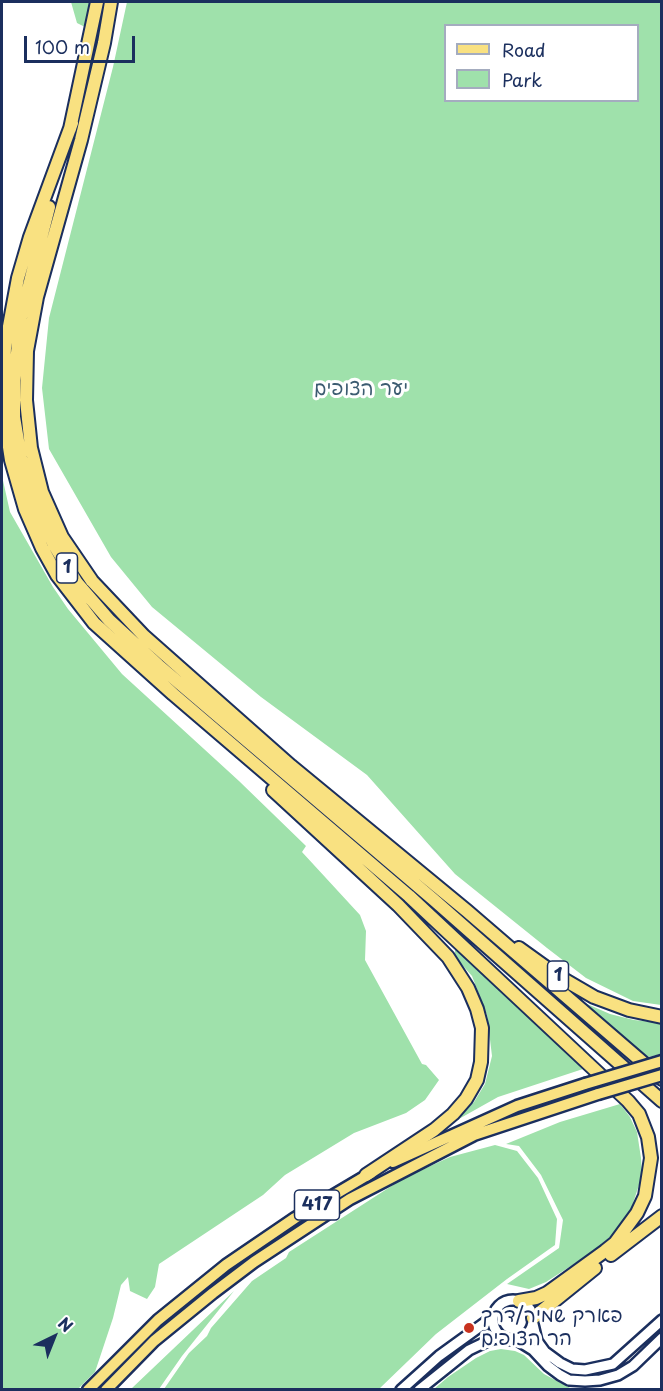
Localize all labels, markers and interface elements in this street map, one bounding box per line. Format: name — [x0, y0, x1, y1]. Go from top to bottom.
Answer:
scale bar — [27, 24, 138, 62]
legend — [444, 24, 639, 102]
text: 100 m — [35, 33, 90, 60]
text: Road — [502, 36, 546, 63]
text: Park — [502, 66, 542, 93]
park label: יער הצופים — [314, 377, 408, 401]
road number: 1 — [56, 553, 78, 583]
road number: 1 — [548, 961, 568, 991]
road number: 417 — [294, 1190, 340, 1220]
place label: פארק שמיר/דרך הר הצופים — [481, 1304, 623, 1351]
north arrow — [24, 1307, 84, 1367]
text: N — [53, 1311, 79, 1337]
marker: פארק שמיר/דרך הר הצופים — [462, 1321, 476, 1335]

